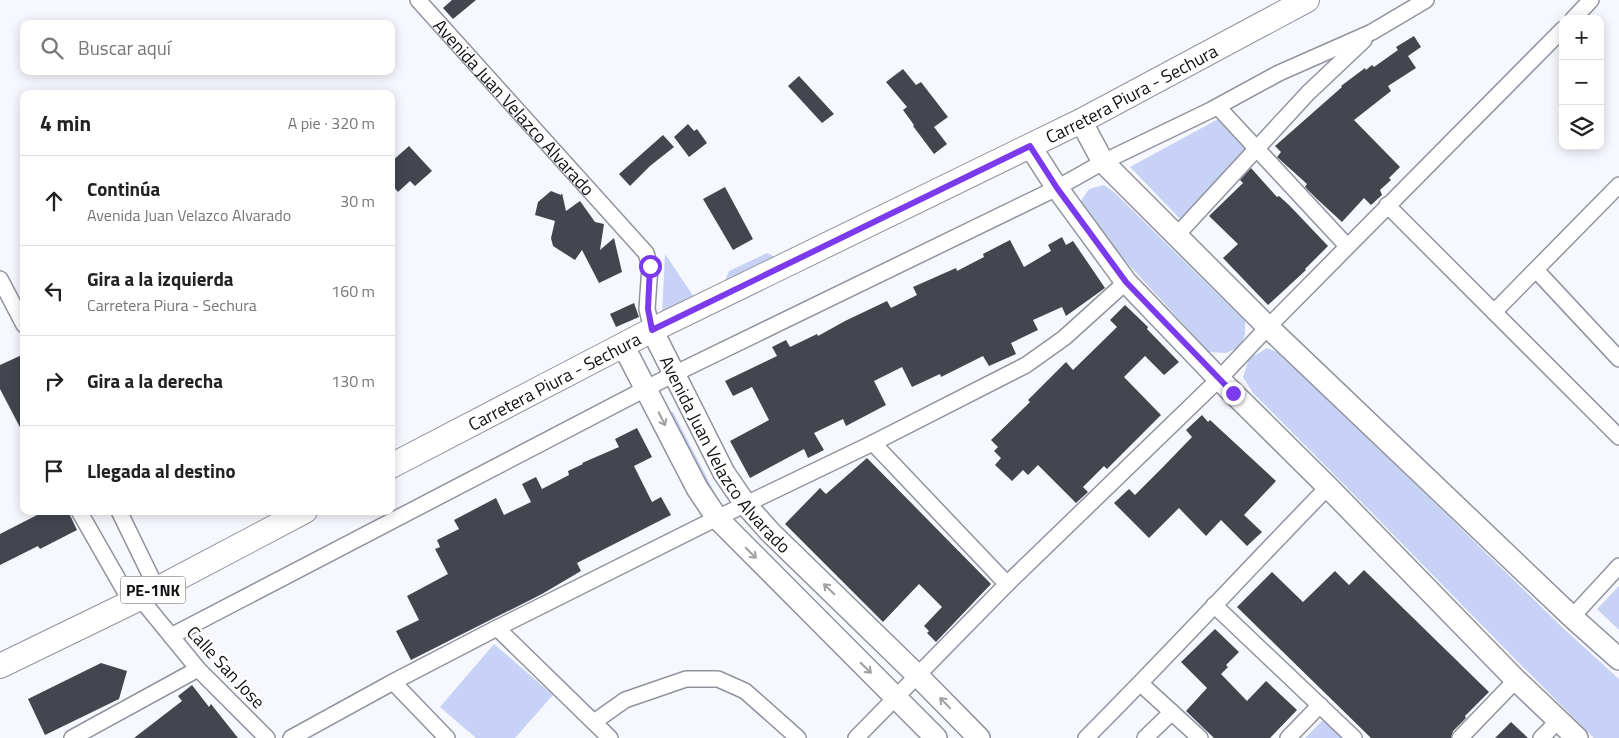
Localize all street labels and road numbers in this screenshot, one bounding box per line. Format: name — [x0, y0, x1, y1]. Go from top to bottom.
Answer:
street label: Avenida Juan Velazco Alvarado — [427, 13, 601, 201]
street label: Carretera Piura - Sechura — [1041, 37, 1222, 150]
street label: Carretera Piura - Sechura — [463, 325, 645, 437]
street label: Avenida Juan Velazco Alvarado — [653, 351, 797, 559]
road number: PE-1NK — [120, 576, 186, 604]
street label: Calle San Jose — [180, 620, 272, 714]

